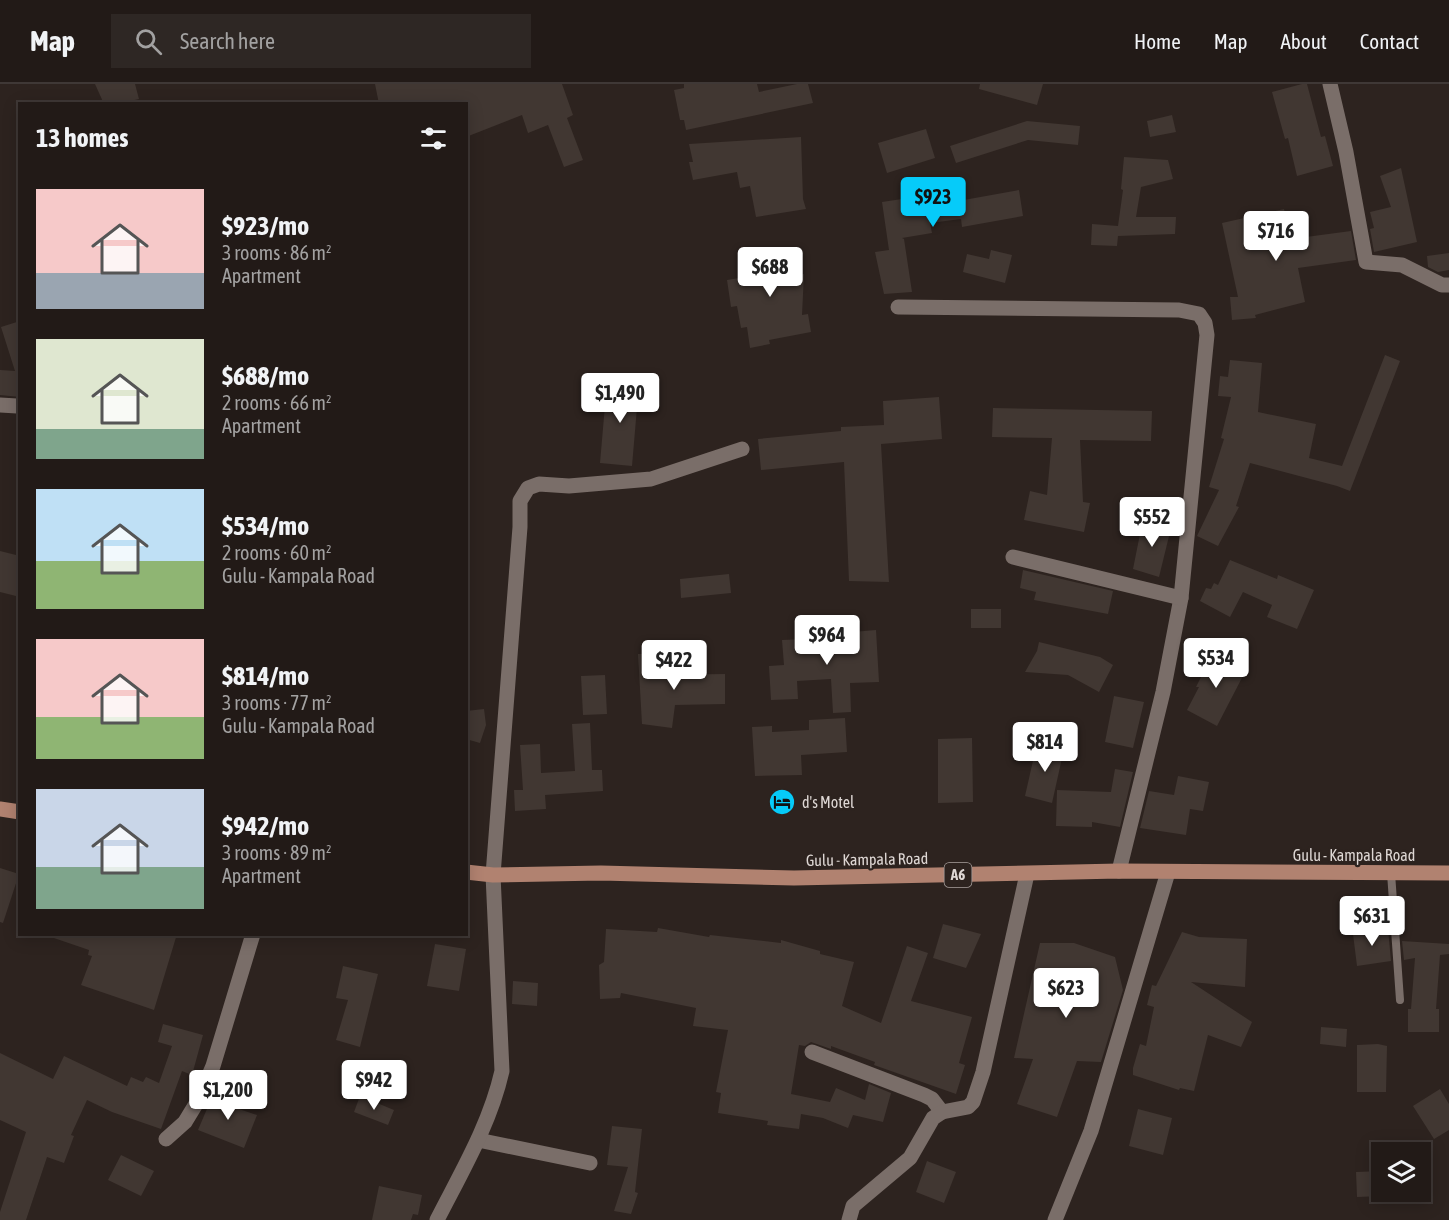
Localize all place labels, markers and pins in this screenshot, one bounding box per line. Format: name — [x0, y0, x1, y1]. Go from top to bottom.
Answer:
pin: $923 — [897, 177, 969, 228]
pin: $716 — [1240, 211, 1312, 262]
pin: $688 — [734, 247, 806, 298]
pin: $1,490 — [571, 373, 669, 424]
pin: $552 — [1116, 497, 1188, 548]
pin: $964 — [791, 615, 863, 666]
pin: $534 — [1180, 638, 1252, 689]
pin: $422 — [638, 640, 710, 691]
pin: $814 — [1009, 722, 1081, 773]
hotel icon: d's Motel — [767, 787, 797, 817]
place label: d's Motel — [802, 793, 855, 811]
pin: $631 — [1336, 896, 1408, 947]
pin: $623 — [1030, 968, 1102, 1019]
pin: $942 — [338, 1060, 410, 1111]
pin: $1,200 — [179, 1070, 277, 1121]

